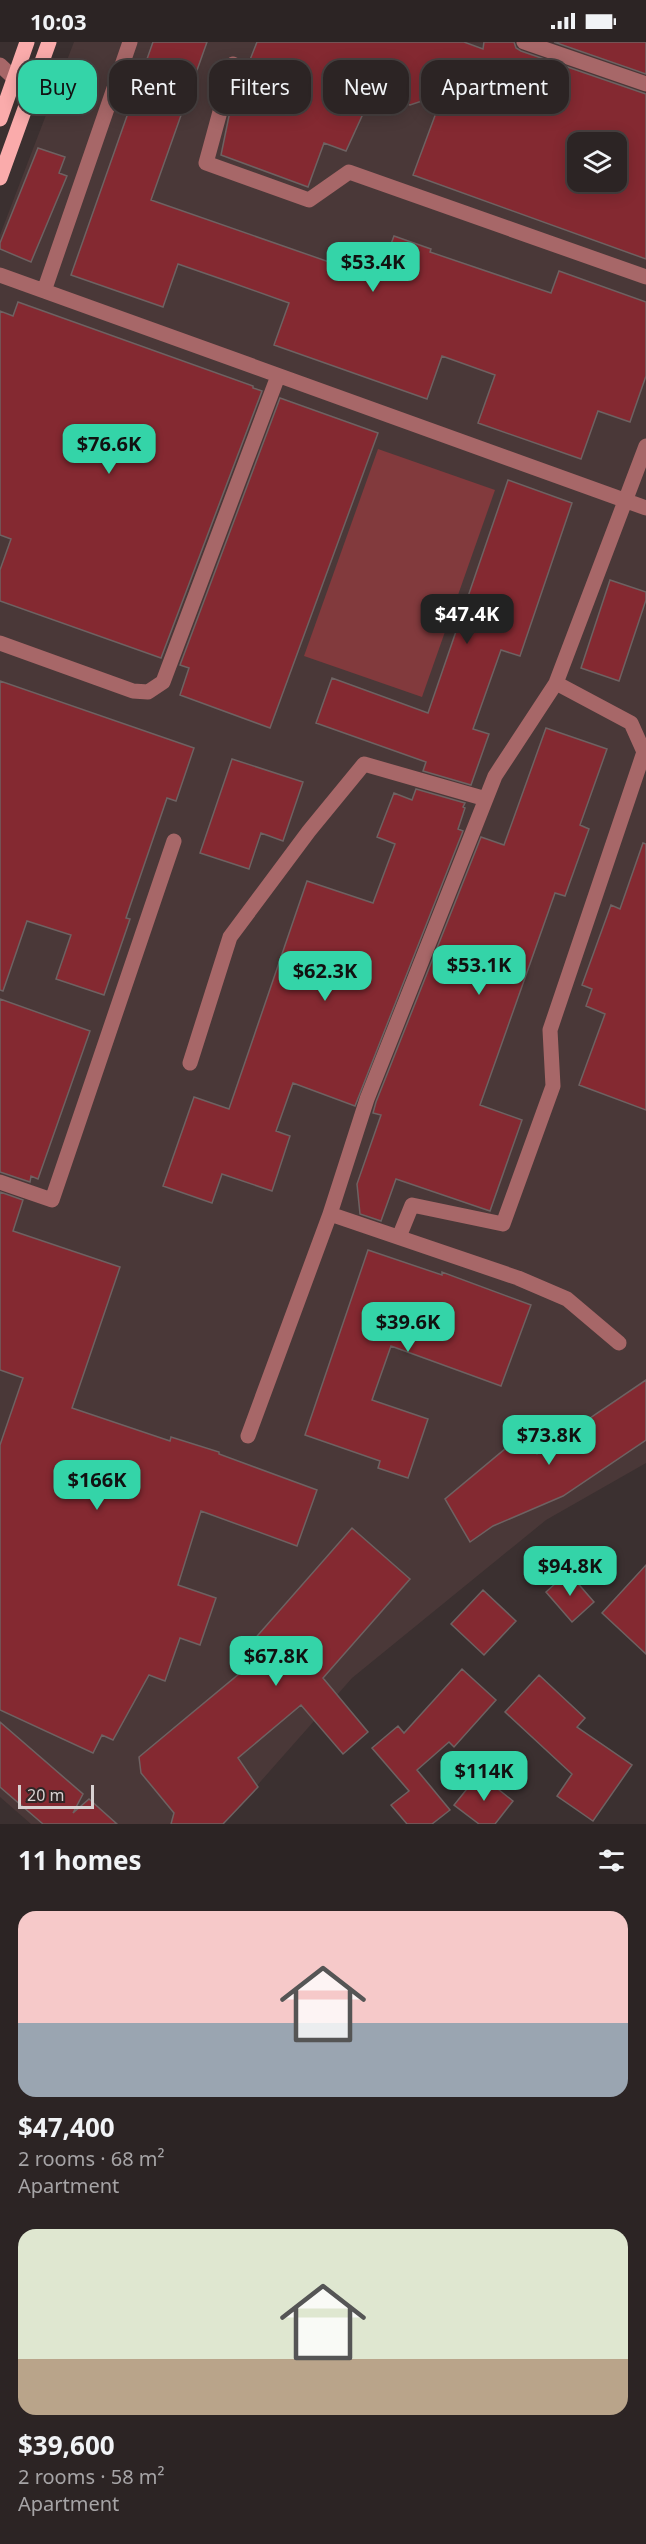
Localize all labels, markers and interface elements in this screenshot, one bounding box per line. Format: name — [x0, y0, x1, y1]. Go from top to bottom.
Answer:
text: 10:03 — [30, 6, 87, 36]
chip: Buy — [18, 60, 97, 114]
chip: Rent — [109, 60, 197, 114]
chip: Filters — [209, 60, 311, 114]
chip: New — [323, 60, 409, 114]
chip: Apartment — [421, 60, 569, 114]
map controls — [567, 132, 627, 192]
button: layers — [567, 132, 627, 192]
pin: $53.4K — [324, 242, 422, 293]
text: $53.4K — [341, 248, 405, 275]
pin: $76.6K — [60, 424, 158, 475]
text: $76.6K — [77, 430, 141, 457]
pin: $47.4K — [418, 594, 516, 645]
text: $47.4K — [435, 600, 499, 627]
pin: $53.1K — [430, 945, 528, 996]
pin: $62.3K — [276, 951, 374, 1002]
text: $53.1K — [447, 951, 511, 978]
text: $62.3K — [293, 957, 357, 984]
pin: $39.6K — [359, 1302, 457, 1353]
text: $39.6K — [376, 1308, 440, 1335]
pin: $73.8K — [500, 1415, 598, 1466]
text: $73.8K — [517, 1421, 581, 1448]
pin: $166K — [55, 1460, 139, 1511]
text: $166K — [67, 1466, 127, 1493]
pin: $94.8K — [521, 1546, 619, 1597]
text: $94.8K — [538, 1552, 602, 1579]
pin: $67.8K — [227, 1636, 325, 1687]
text: $67.8K — [244, 1642, 308, 1669]
pin: $114K — [442, 1751, 526, 1802]
text: $114K — [454, 1757, 514, 1784]
scale bar — [18, 1782, 94, 1810]
text: 20 m — [27, 1784, 64, 1806]
text: 11 homes — [18, 1842, 142, 1878]
icon: filters — [595, 1844, 628, 1877]
icon: home — [269, 1950, 377, 2058]
text: $47,400 — [18, 2109, 115, 2145]
text: 2 rooms · 68 m² — [18, 2145, 165, 2172]
text: Apartment — [18, 2172, 119, 2199]
icon: home — [269, 2268, 377, 2376]
text: $39,600 — [18, 2427, 115, 2463]
text: 2 rooms · 58 m² — [18, 2463, 165, 2490]
text: Apartment — [18, 2490, 119, 2517]

